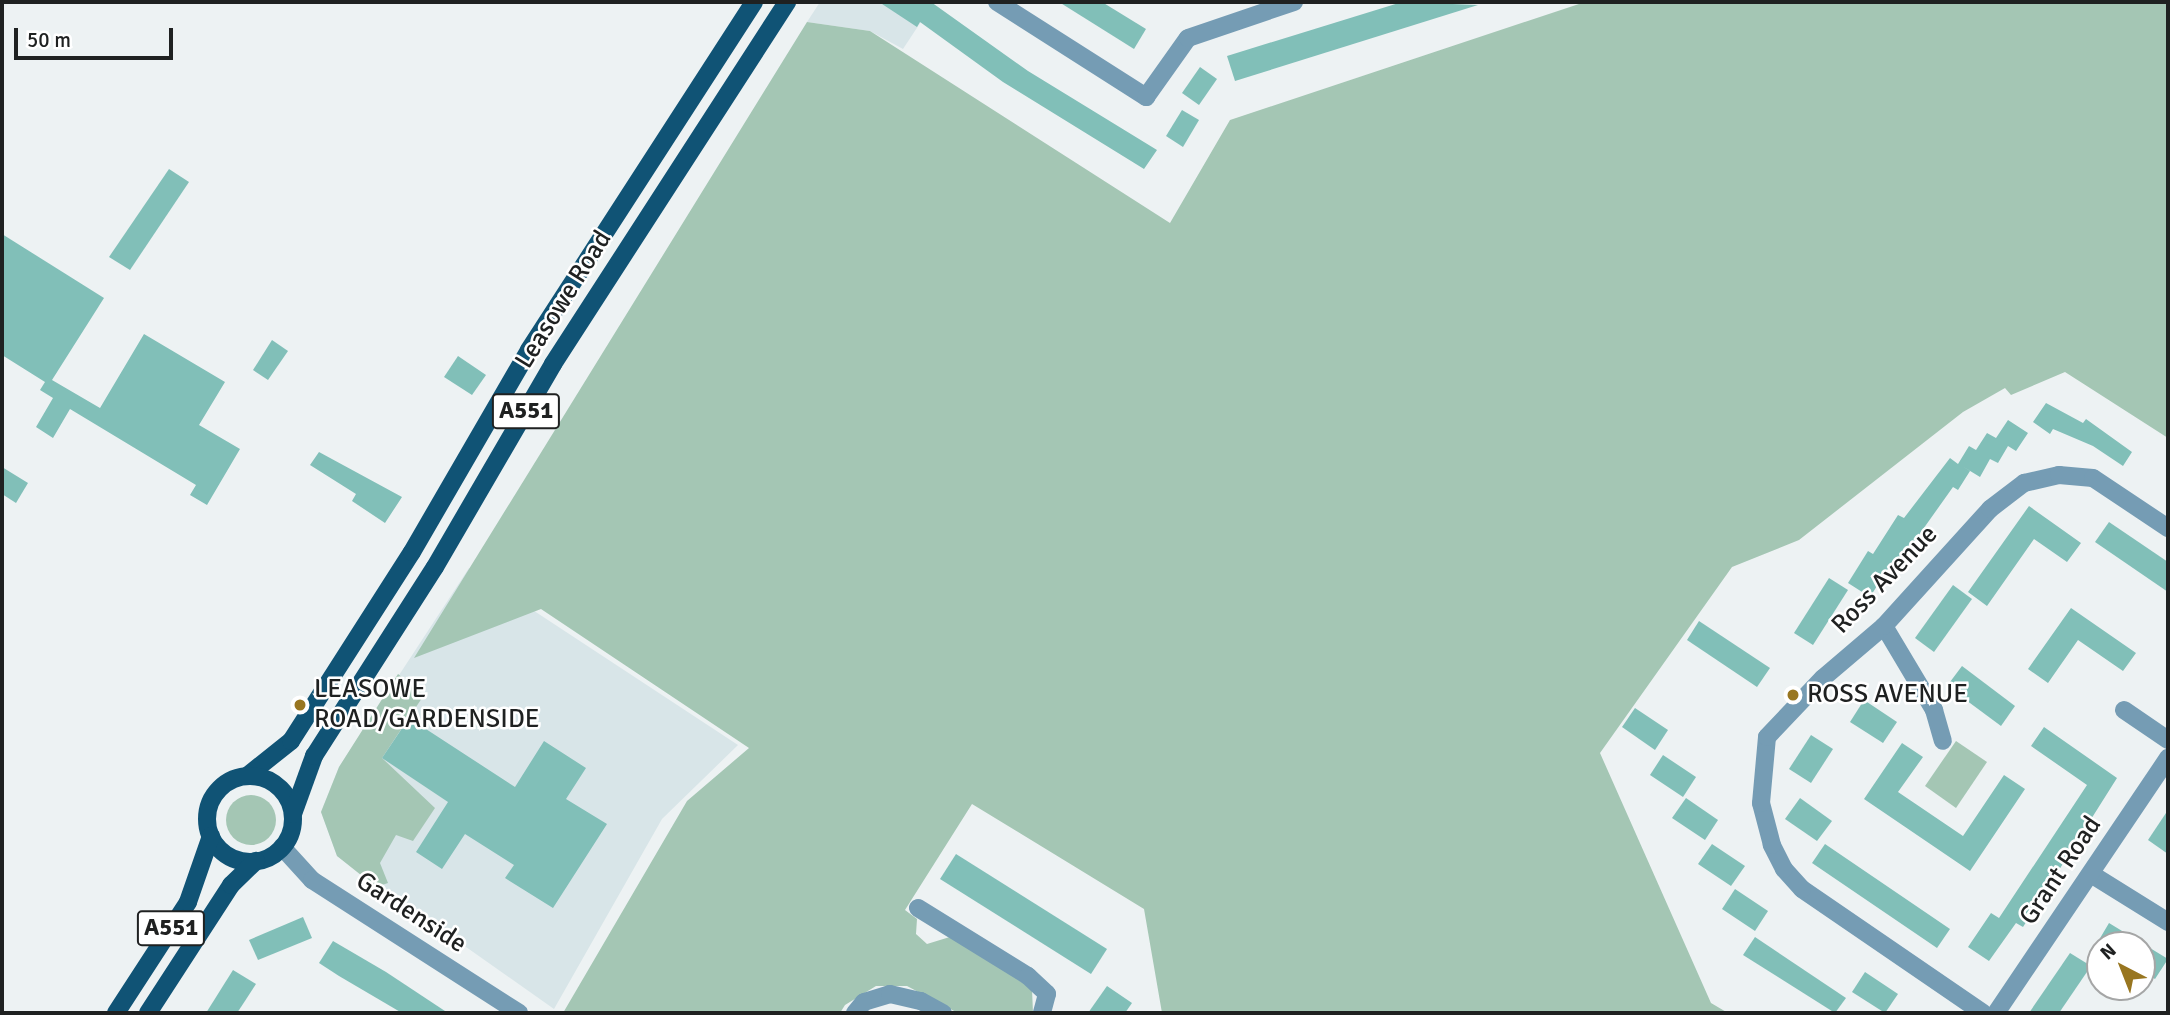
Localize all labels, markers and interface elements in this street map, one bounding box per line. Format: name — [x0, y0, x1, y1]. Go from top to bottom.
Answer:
scale bar — [18, 14, 177, 58]
text: 50 m — [27, 27, 71, 53]
street label: Leasowe Road — [509, 225, 619, 375]
road number: A551 — [491, 390, 561, 432]
street label: Ross Avenue — [1826, 519, 1944, 641]
place label: LEASOWE ROAD/GARDENSIDE — [314, 674, 539, 736]
place label: ROSS AVENUE — [1807, 679, 1968, 711]
marker: ROSS AVENUE — [1785, 687, 1801, 703]
marker: LEASOWE ROAD/GARDENSIDE — [292, 697, 308, 713]
street label: Grant Road — [2013, 811, 2109, 931]
street label: Gardenside — [350, 866, 472, 960]
road number: A551 — [136, 908, 206, 948]
north arrow — [2086, 931, 2156, 1001]
text: N — [2095, 939, 2121, 965]

